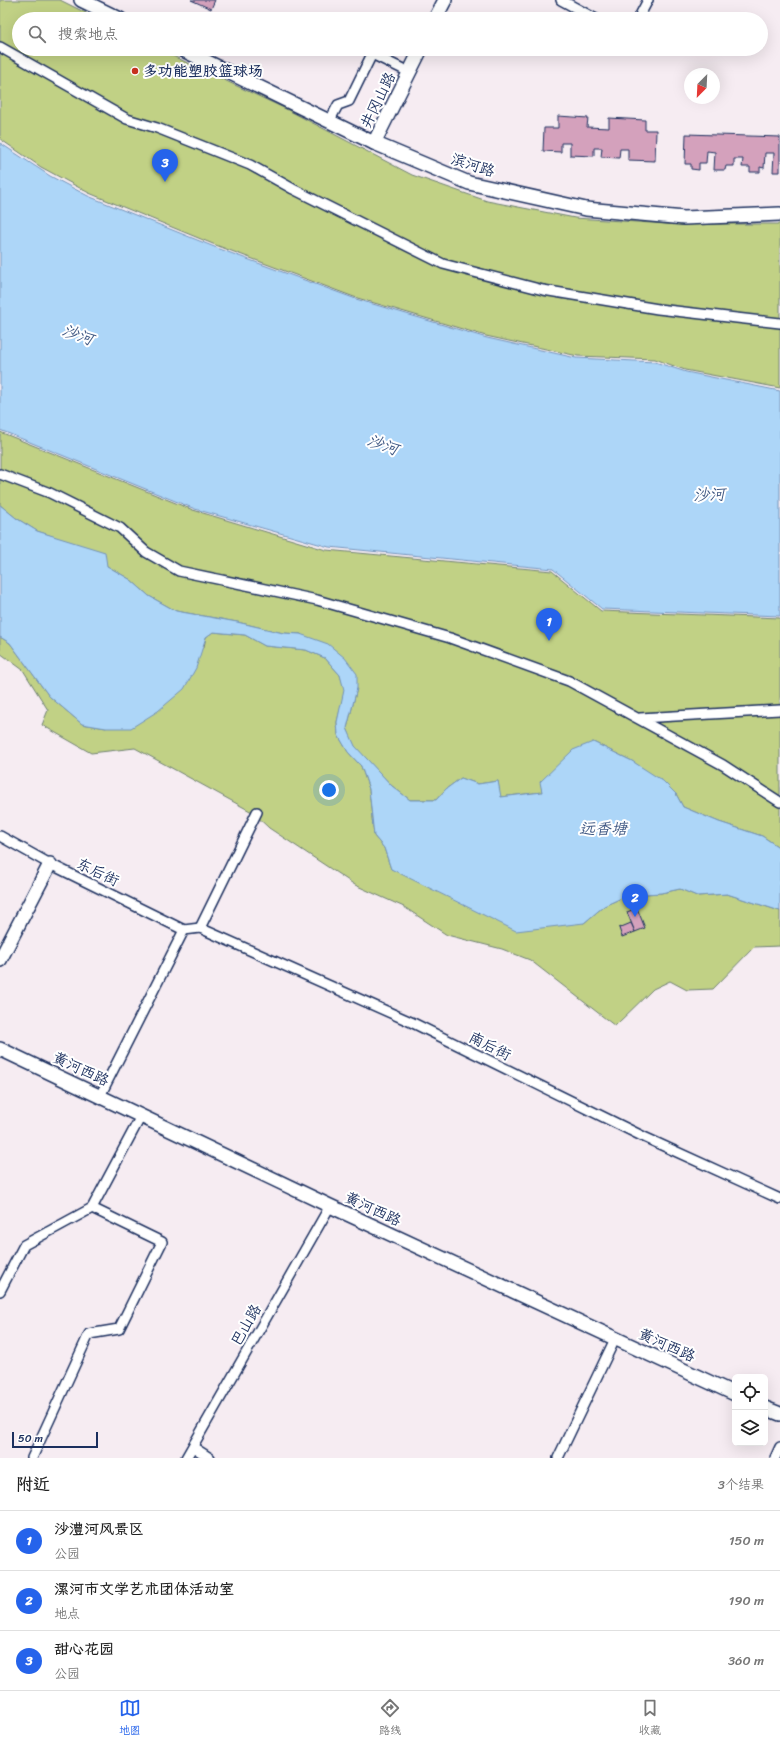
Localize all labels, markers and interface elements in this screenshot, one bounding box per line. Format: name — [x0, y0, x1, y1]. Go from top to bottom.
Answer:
search box — [12, 12, 768, 56]
text: 搜索地点 — [58, 21, 118, 47]
icon: search — [26, 23, 48, 45]
place label: 多功能塑胶篮球场 — [143, 58, 263, 84]
marker: 多功能塑胶篮球场 — [130, 66, 140, 76]
street label: 井冈山路 — [353, 67, 403, 133]
north arrow — [684, 68, 720, 104]
street label: 滨河路 — [448, 146, 498, 184]
pin: 3 — [152, 149, 178, 182]
water label: 沙河 — [58, 315, 101, 355]
water label: 沙河 — [363, 425, 406, 465]
water label: 沙河 — [693, 479, 729, 510]
pin: 1 — [536, 608, 562, 641]
your location — [319, 780, 339, 800]
water label: 远香塘 — [579, 814, 629, 843]
street label: 东后街 — [72, 850, 124, 894]
pin: 2 — [622, 884, 648, 917]
street label: 南后街 — [464, 1024, 516, 1068]
street label: 黄河西路 — [48, 1045, 114, 1093]
street label: 黄河西路 — [340, 1185, 406, 1233]
street label: 巴山路 — [223, 1299, 269, 1351]
street label: 黄河西路 — [634, 1321, 700, 1369]
map controls — [732, 1374, 768, 1446]
button: locate — [732, 1374, 768, 1410]
button: layers — [732, 1410, 768, 1446]
text: 50 m — [18, 1429, 43, 1448]
scale bar — [12, 1430, 98, 1449]
text: 附近 — [16, 1469, 50, 1499]
text: 3个结果 — [718, 1473, 764, 1496]
text: 沙澧河风景区 — [54, 1516, 144, 1542]
text: 1 — [26, 1529, 32, 1552]
text: 150 m — [729, 1529, 764, 1552]
text: 公园 — [54, 1542, 80, 1565]
text: 漯河市文学艺术团体活动室 — [54, 1576, 234, 1602]
text: 2 — [25, 1589, 33, 1612]
text: 190 m — [729, 1589, 764, 1612]
text: 地点 — [54, 1602, 80, 1625]
text: 甜心花园 — [54, 1636, 114, 1662]
text: 3 — [25, 1649, 33, 1672]
text: 360 m — [728, 1649, 764, 1672]
text: 公园 — [54, 1662, 80, 1685]
tab: 地图 — [119, 1697, 141, 1740]
tab: 路线 — [379, 1697, 401, 1740]
tab: 收藏 — [639, 1697, 661, 1740]

